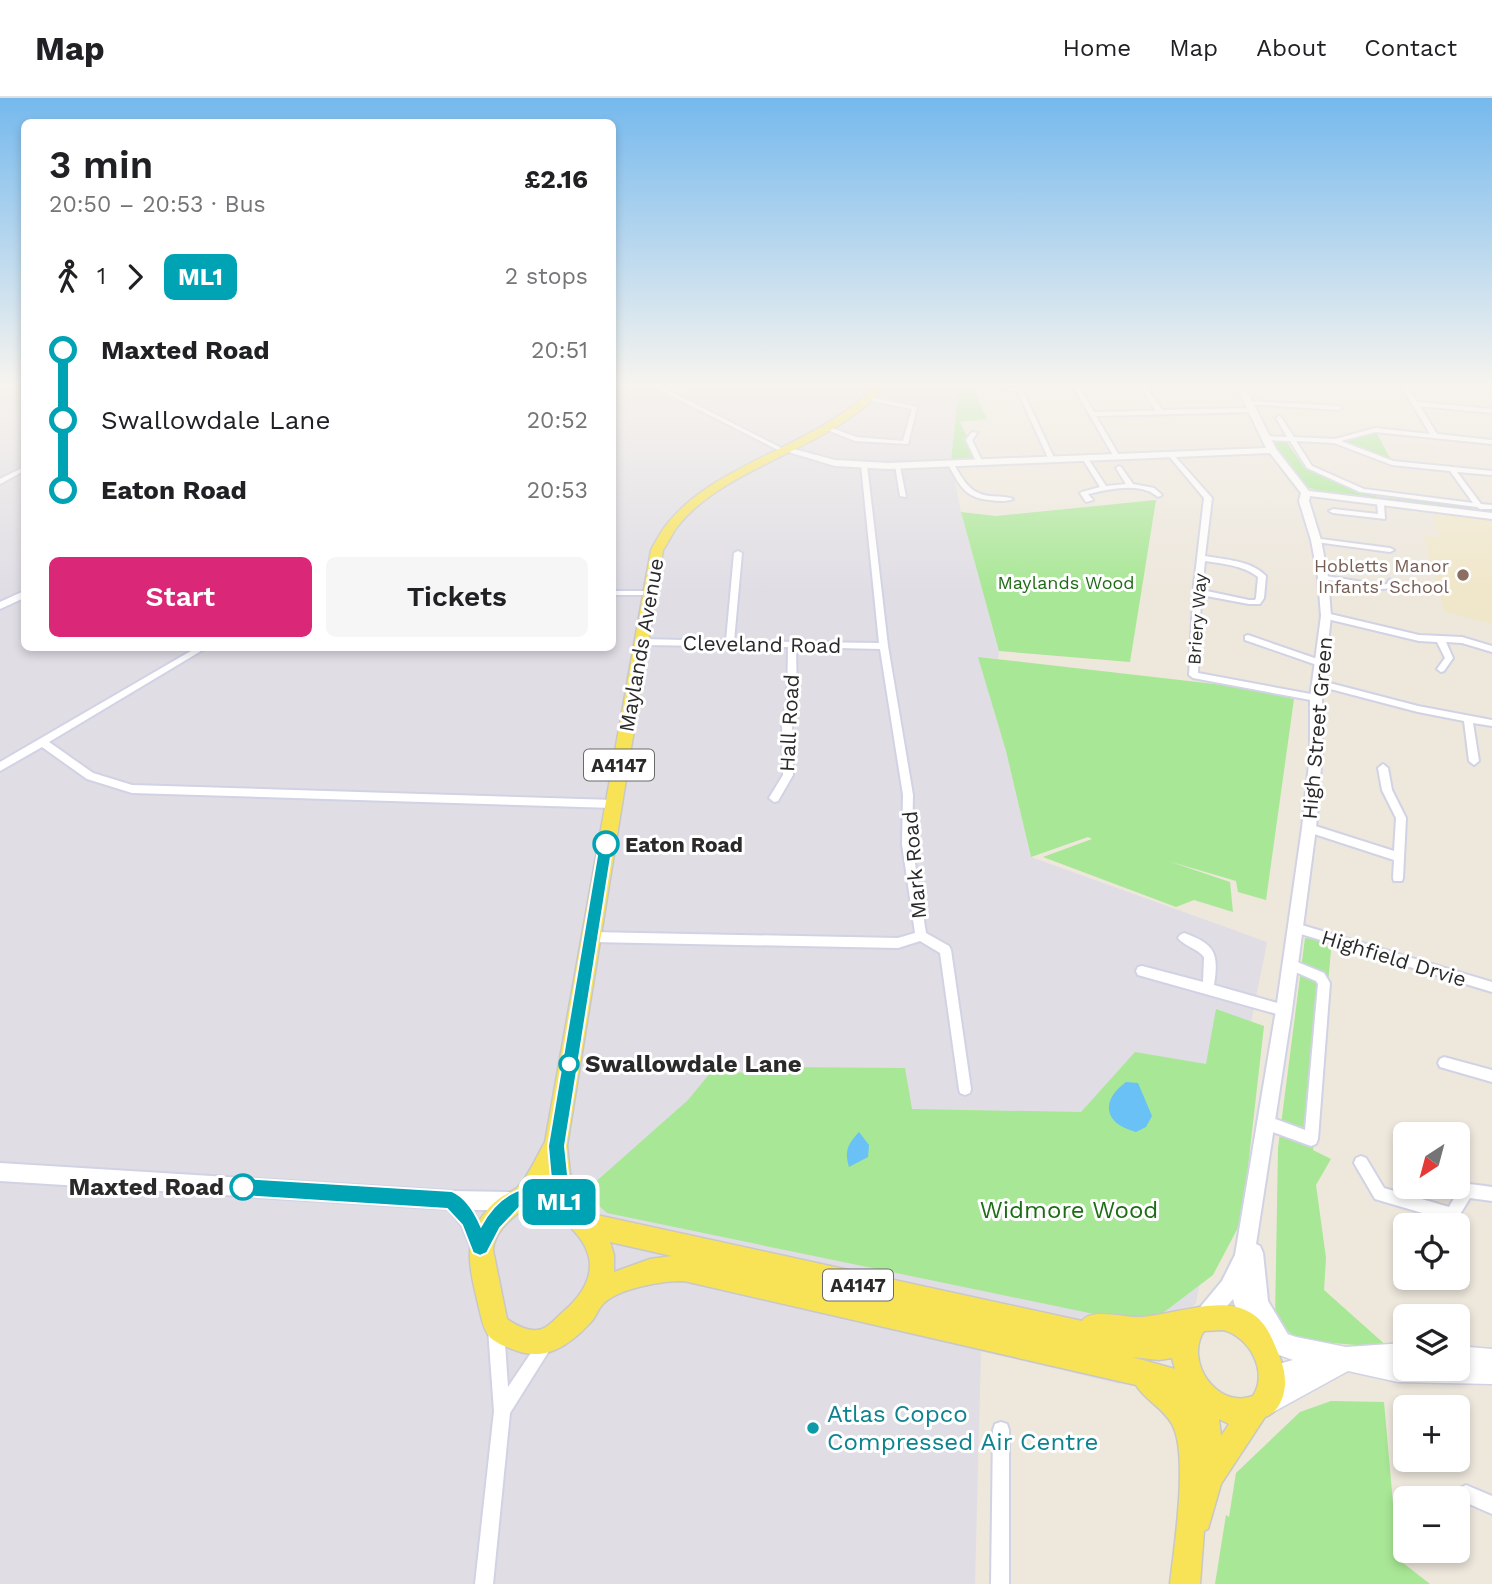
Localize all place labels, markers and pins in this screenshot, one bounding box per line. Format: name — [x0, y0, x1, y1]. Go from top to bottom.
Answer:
place label: Hobletts Manor Infants' School — [1314, 555, 1449, 597]
marker: Hobletts Manor Infants' School — [1455, 567, 1471, 583]
marker: Eaton Road — [593, 831, 619, 857]
place label: Eaton Road — [625, 832, 743, 857]
place label: Swallowdale Lane — [585, 1050, 802, 1078]
marker: Swallowdale Lane — [559, 1054, 579, 1074]
place label: Maxted Road — [68, 1173, 224, 1201]
marker: Maxted Road — [230, 1174, 256, 1200]
place label: Atlas Copco Compressed Air Centre — [827, 1400, 1098, 1456]
marker: Atlas Copco Compressed Air Centre — [805, 1420, 821, 1436]

